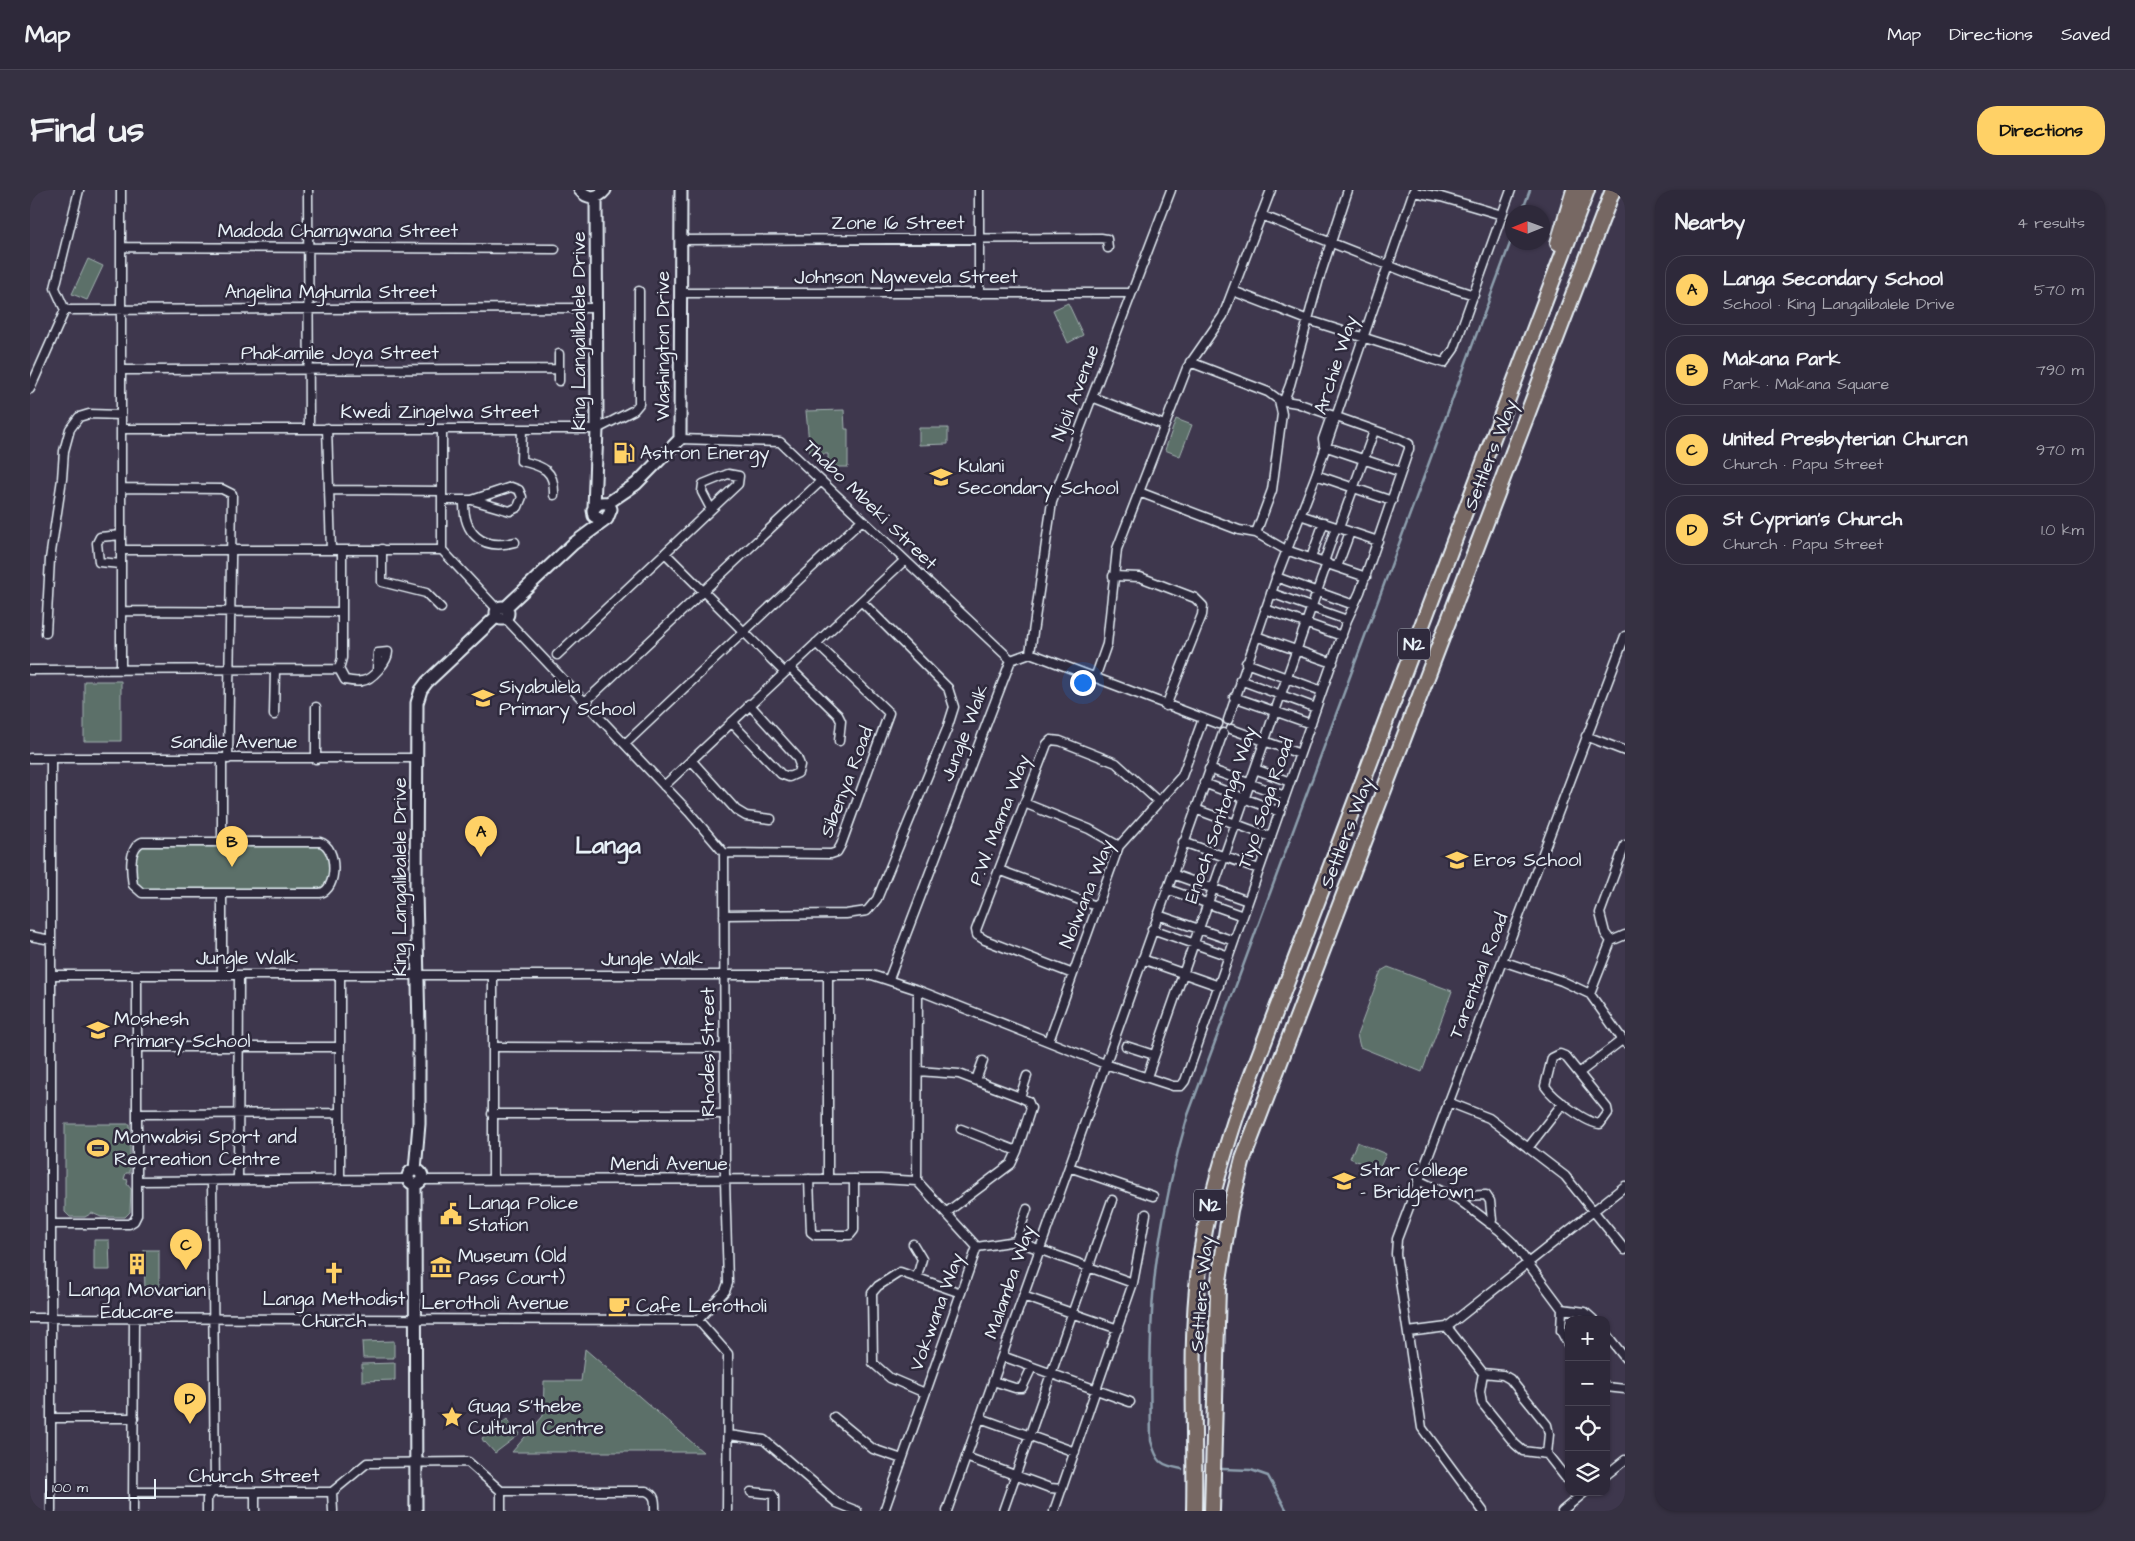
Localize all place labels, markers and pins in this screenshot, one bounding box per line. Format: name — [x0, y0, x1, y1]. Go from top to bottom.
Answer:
fuel station icon: Astron Energy — [611, 440, 637, 466]
place label: Astron Energy — [640, 440, 770, 468]
place label: Kulani Secondary School — [958, 453, 1119, 503]
school or university icon: Kulani Secondary School — [928, 464, 954, 490]
place label: Siyabulela Primary School — [499, 674, 635, 724]
school or university icon: Siyabulela Primary School — [470, 685, 496, 711]
pin: A — [465, 816, 497, 857]
pin: B — [216, 826, 248, 867]
school or university icon: Eros School — [1444, 847, 1470, 873]
place label: Eros School — [1474, 847, 1582, 874]
place label: Moshesh Primary School — [114, 1006, 250, 1056]
school or university icon: Moshesh Primary School — [85, 1017, 111, 1043]
place label: Monwabisi Sport and Recreation Centre — [114, 1124, 297, 1173]
sports icon: Monwabisi Sport and Recreation Centre — [85, 1135, 111, 1161]
place label: Star College - Bridgetown — [1360, 1157, 1473, 1207]
school or university icon: Star College - Bridgetown — [1331, 1168, 1357, 1194]
place label: Langa Police Station — [468, 1190, 578, 1239]
public building icon: Langa Police Station — [438, 1201, 464, 1227]
pin: C — [170, 1229, 202, 1270]
place label: Museum (Old Pass Court) — [458, 1243, 567, 1292]
building icon: Langa Movarian Educare — [124, 1251, 150, 1277]
museum icon: Museum (Old Pass Court) — [428, 1254, 454, 1280]
church icon: Langa Methodist Church — [321, 1260, 347, 1286]
place label: Langa Movarian Educare — [68, 1277, 206, 1326]
place label: Langa Methodist Church — [262, 1286, 406, 1335]
cafe icon: Cafe Lerotholi — [606, 1293, 632, 1319]
place label: Cafe Lerotholi — [636, 1293, 767, 1320]
pin: D — [174, 1383, 206, 1424]
place label: Guga S'thebe Cultural Centre — [468, 1393, 604, 1442]
place icon: Guga S'thebe Cultural Centre — [439, 1404, 465, 1430]

